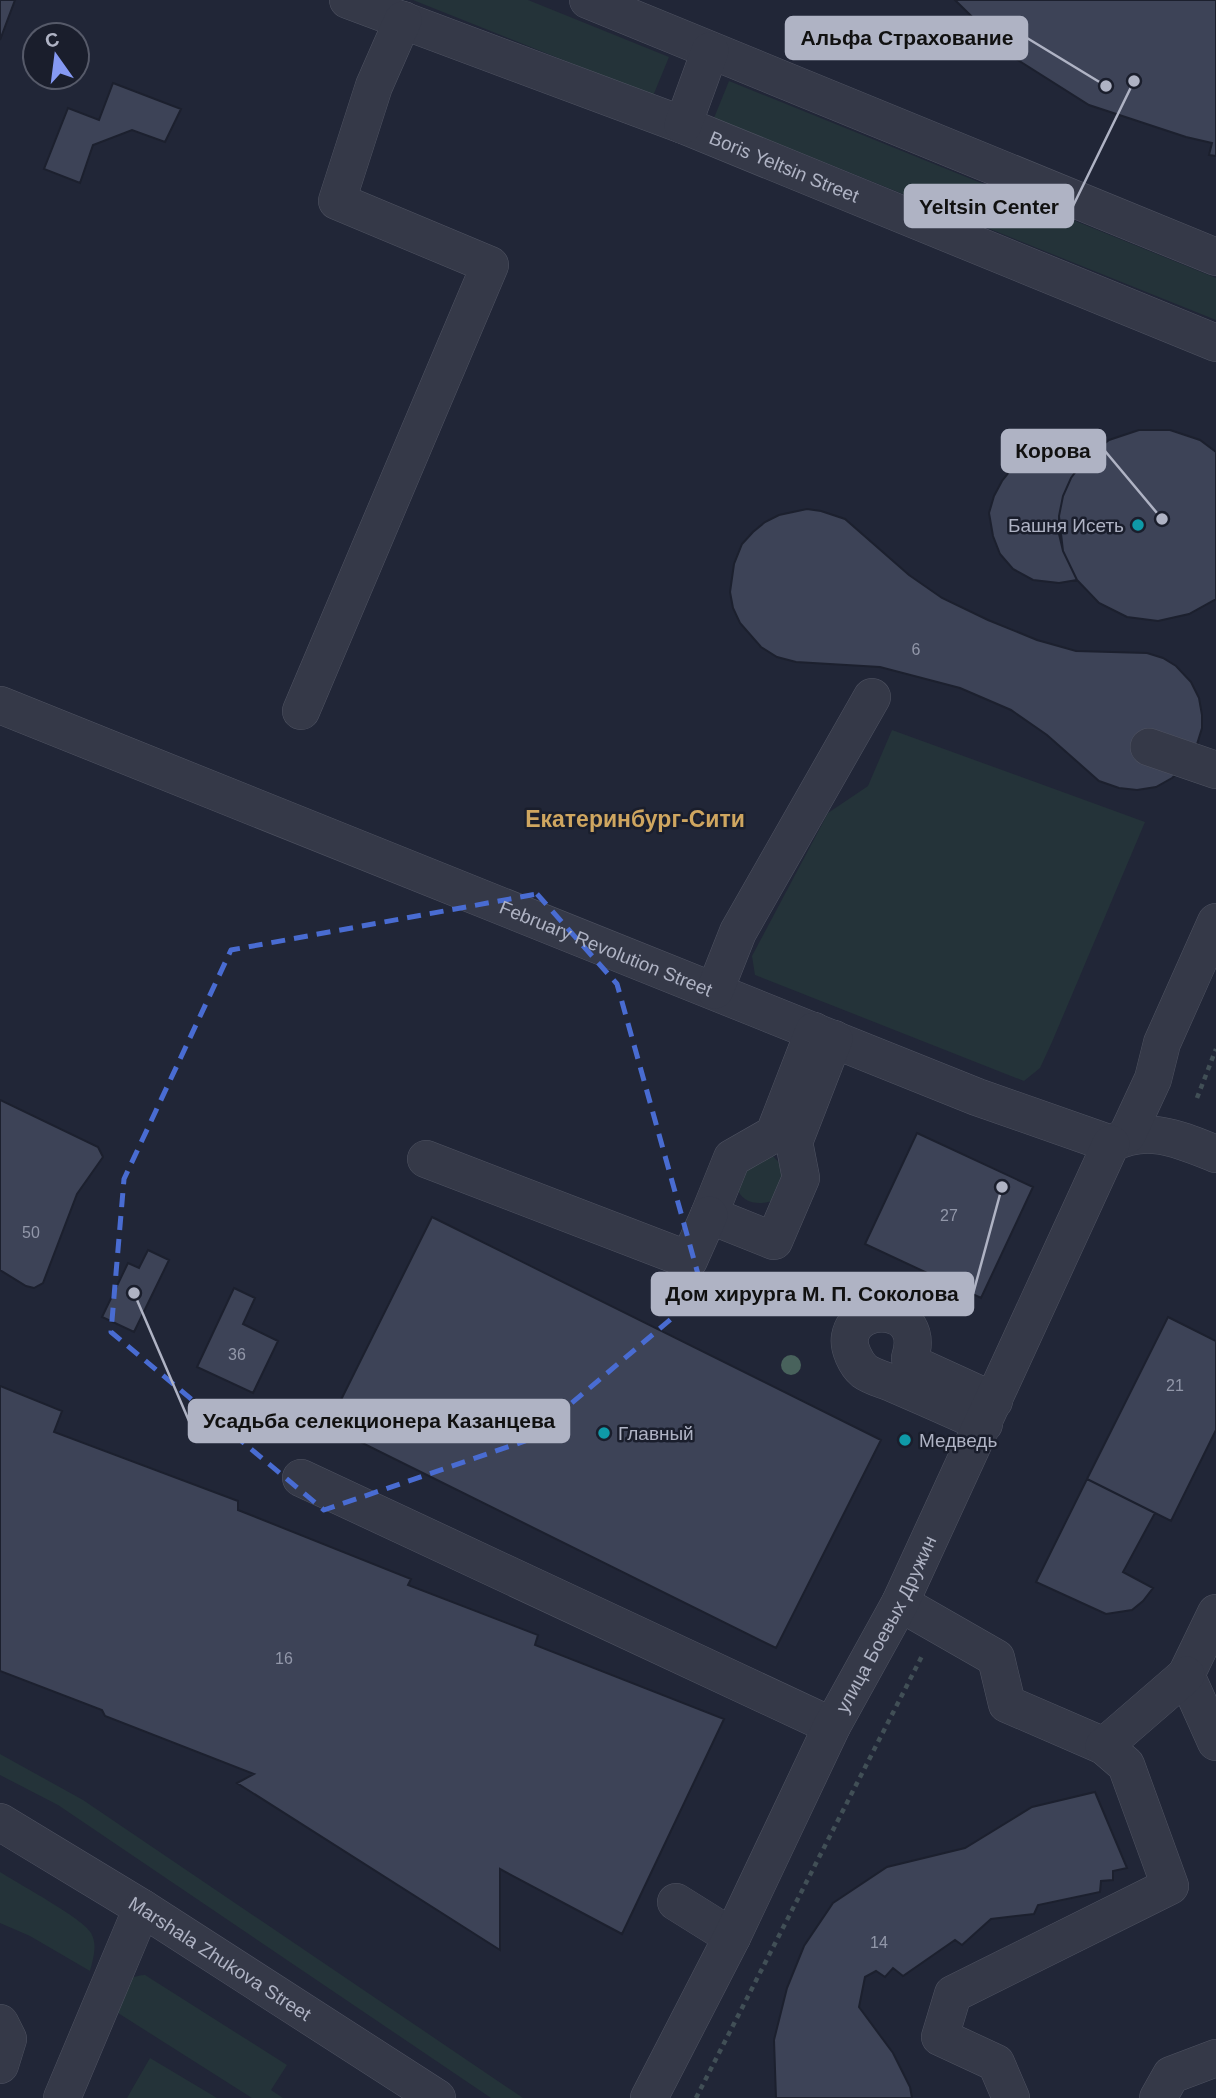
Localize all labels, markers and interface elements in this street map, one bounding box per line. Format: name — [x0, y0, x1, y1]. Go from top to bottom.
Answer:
callout: Альфа Страхование — [786, 17, 1027, 59]
north arrow — [21, 21, 91, 91]
text: Альфа Страхование — [801, 26, 1013, 49]
text: С — [43, 28, 61, 52]
street label: Boris Yeltsin Street — [706, 127, 863, 207]
callout: Yeltsin Center — [905, 185, 1073, 227]
text: Yeltsin Center — [919, 195, 1059, 218]
callout: Корова — [1002, 430, 1105, 472]
text: Корова — [1015, 439, 1091, 462]
place label: Башня Исеть — [1008, 515, 1124, 536]
marker: Башня Исеть — [1130, 517, 1146, 533]
house number: 6 — [912, 641, 921, 658]
district label: Екатеринбург-Сити — [525, 806, 745, 832]
street label: February Revolution Street — [496, 897, 716, 1001]
house number: 27 — [940, 1207, 958, 1224]
house number: 50 — [22, 1224, 40, 1241]
callout: Дом хирурга М. П. Соколова — [652, 1273, 973, 1315]
text: Дом хирурга М. П. Соколова — [665, 1282, 959, 1305]
house number: 36 — [228, 1346, 246, 1363]
house number: 21 — [1166, 1377, 1184, 1394]
callout: Усадьба селекционера Казанцева — [189, 1400, 569, 1442]
text: Усадьба селекционера Казанцева — [203, 1409, 556, 1432]
place label: Главный — [618, 1423, 694, 1444]
marker: Главный — [596, 1425, 612, 1441]
place label: Медведь — [919, 1430, 997, 1451]
marker: Медведь — [897, 1432, 913, 1448]
street label: улица Боевых Дружин — [832, 1532, 941, 1716]
house number: 16 — [275, 1650, 293, 1667]
street label: Marshala Zhukova Street — [125, 1893, 315, 2025]
house number: 14 — [870, 1934, 888, 1951]

